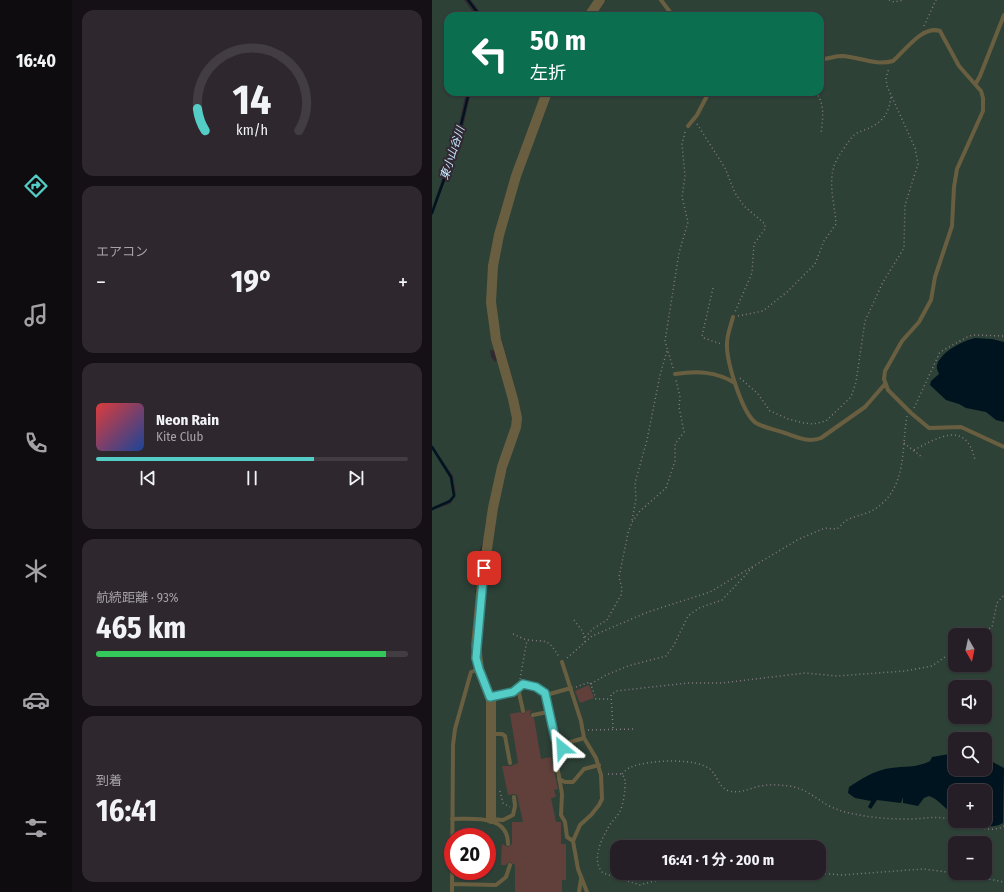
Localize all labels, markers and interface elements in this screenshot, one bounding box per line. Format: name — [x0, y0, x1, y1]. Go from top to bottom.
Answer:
text: 50 m — [530, 24, 586, 57]
icon: left — [464, 28, 516, 80]
text: 16:40 — [16, 50, 56, 72]
text: 左折 — [530, 62, 566, 84]
text: 14 — [233, 75, 271, 125]
text: km/h — [236, 122, 268, 139]
water label: 東小山谷川 — [438, 124, 467, 181]
icon: directions — [22, 172, 50, 200]
text: エアコン — [96, 244, 148, 259]
text: 19° — [231, 264, 273, 300]
text: − — [96, 269, 106, 296]
text: + — [398, 269, 408, 296]
icon: music — [22, 301, 50, 329]
text: Neon Rain — [156, 411, 219, 429]
icon: phone — [22, 429, 50, 457]
text: Kite Club — [156, 429, 203, 444]
icon: previous — [137, 467, 159, 489]
icon: pause — [241, 467, 263, 489]
icon: next — [345, 467, 367, 489]
pin — [467, 551, 501, 585]
icon: climate — [22, 557, 50, 585]
icon: arrive — [473, 557, 495, 579]
text: 航続距離 · 93% — [96, 590, 179, 605]
text: 465 km — [96, 610, 186, 646]
north arrow — [948, 628, 992, 672]
map controls — [948, 628, 992, 880]
button: sound — [948, 680, 992, 724]
icon: car — [22, 686, 50, 714]
position arrow — [541, 727, 583, 769]
button: search — [948, 732, 992, 776]
text: 到着 — [96, 773, 122, 788]
button: + — [948, 784, 992, 828]
text: 16:41 — [96, 793, 157, 829]
icon: filters — [22, 814, 50, 842]
speed limit sign: 20 — [444, 828, 496, 880]
button: − — [948, 836, 992, 880]
text: 16:41 · 1 分 · 200 m — [662, 851, 774, 869]

